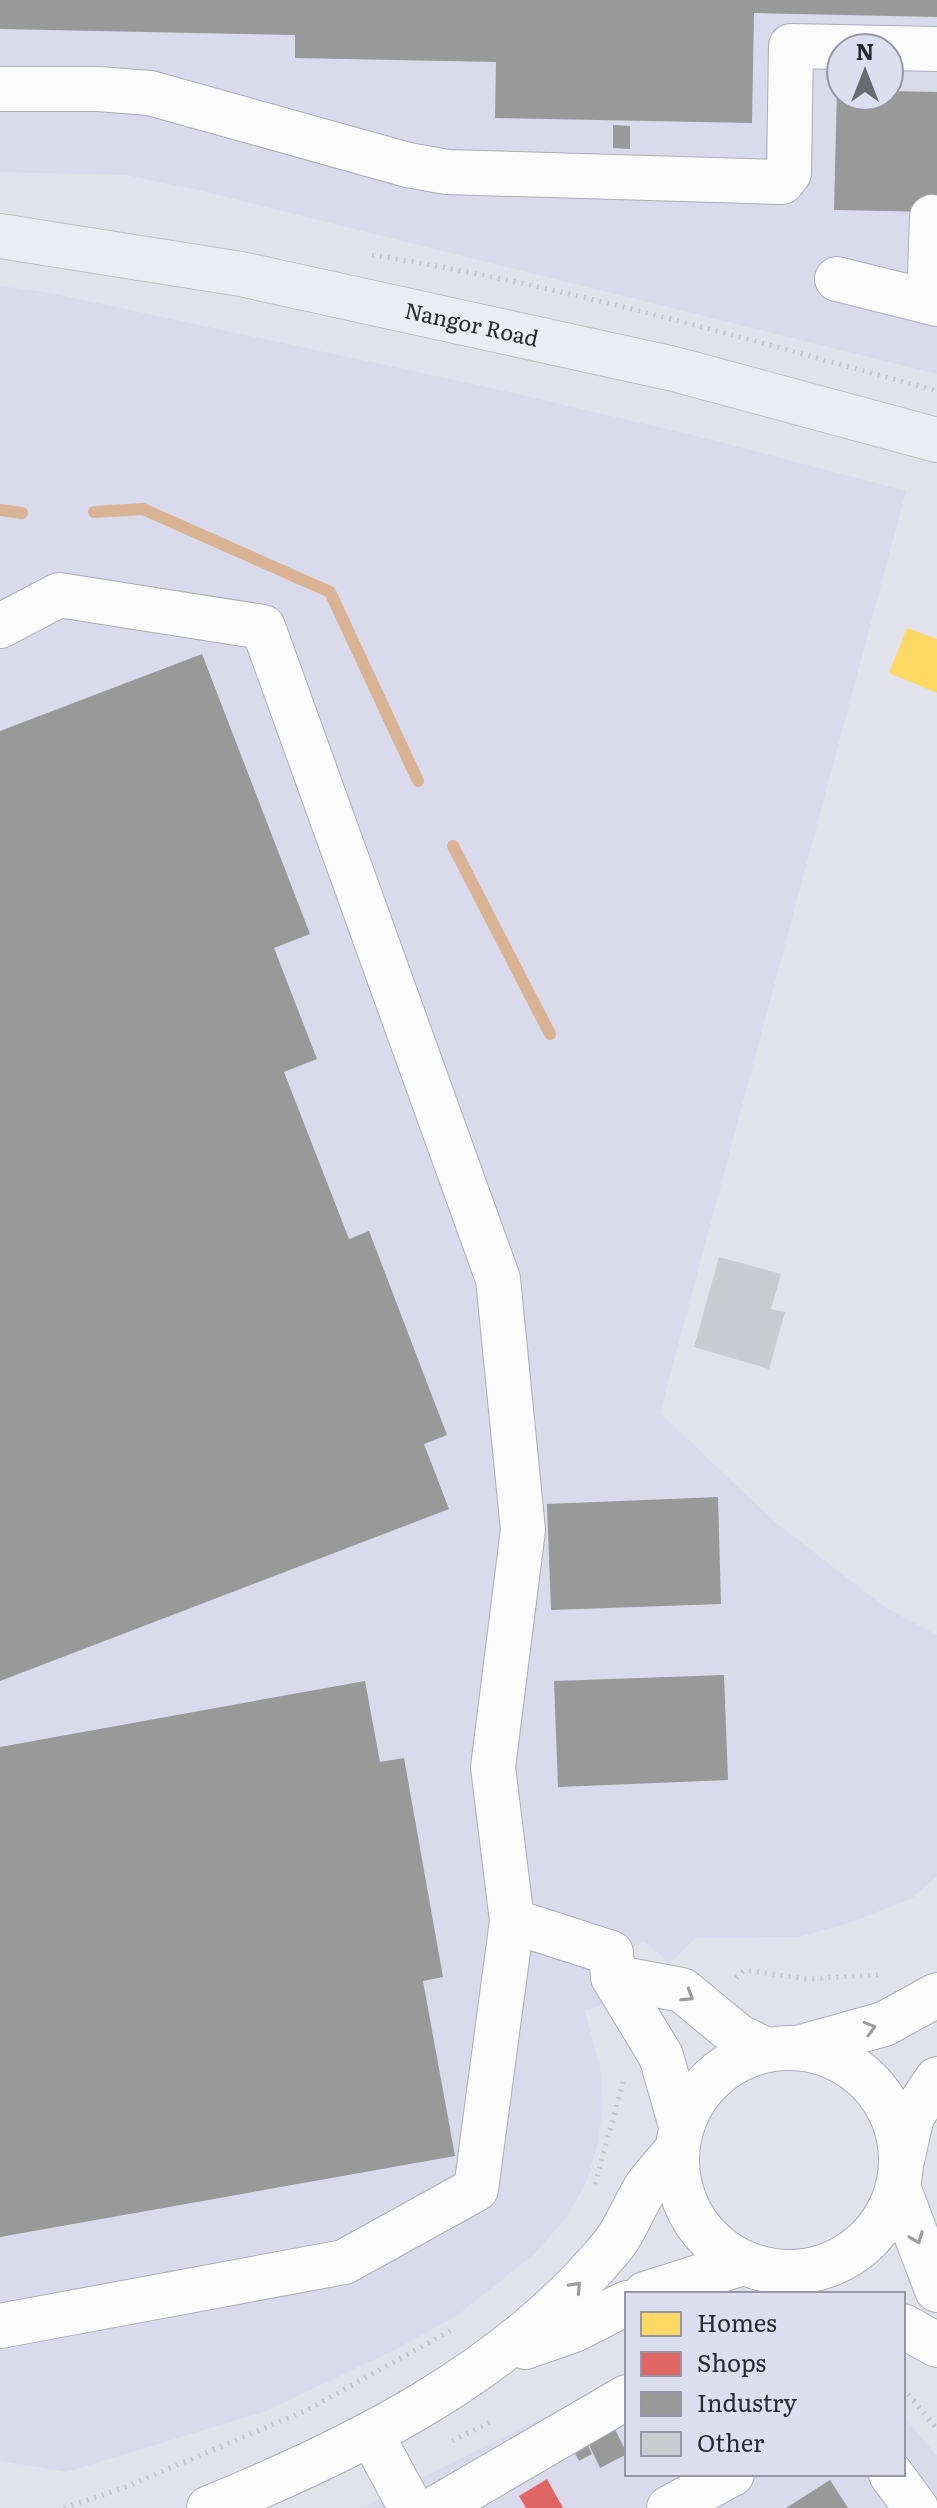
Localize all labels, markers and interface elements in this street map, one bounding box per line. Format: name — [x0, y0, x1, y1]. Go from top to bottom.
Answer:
north arrow — [825, 32, 905, 112]
text: N — [856, 34, 874, 67]
street label: Nangor Road — [402, 292, 542, 354]
one-way arrow — [679, 1986, 693, 2001]
one-way arrow — [862, 2021, 876, 2037]
one-way arrow — [908, 2231, 924, 2245]
one-way arrow — [567, 2282, 581, 2297]
legend — [625, 2292, 905, 2476]
text: Homes — [697, 2304, 777, 2339]
text: Shops — [697, 2344, 766, 2379]
text: Industry — [697, 2384, 797, 2419]
text: Other — [697, 2424, 765, 2459]

